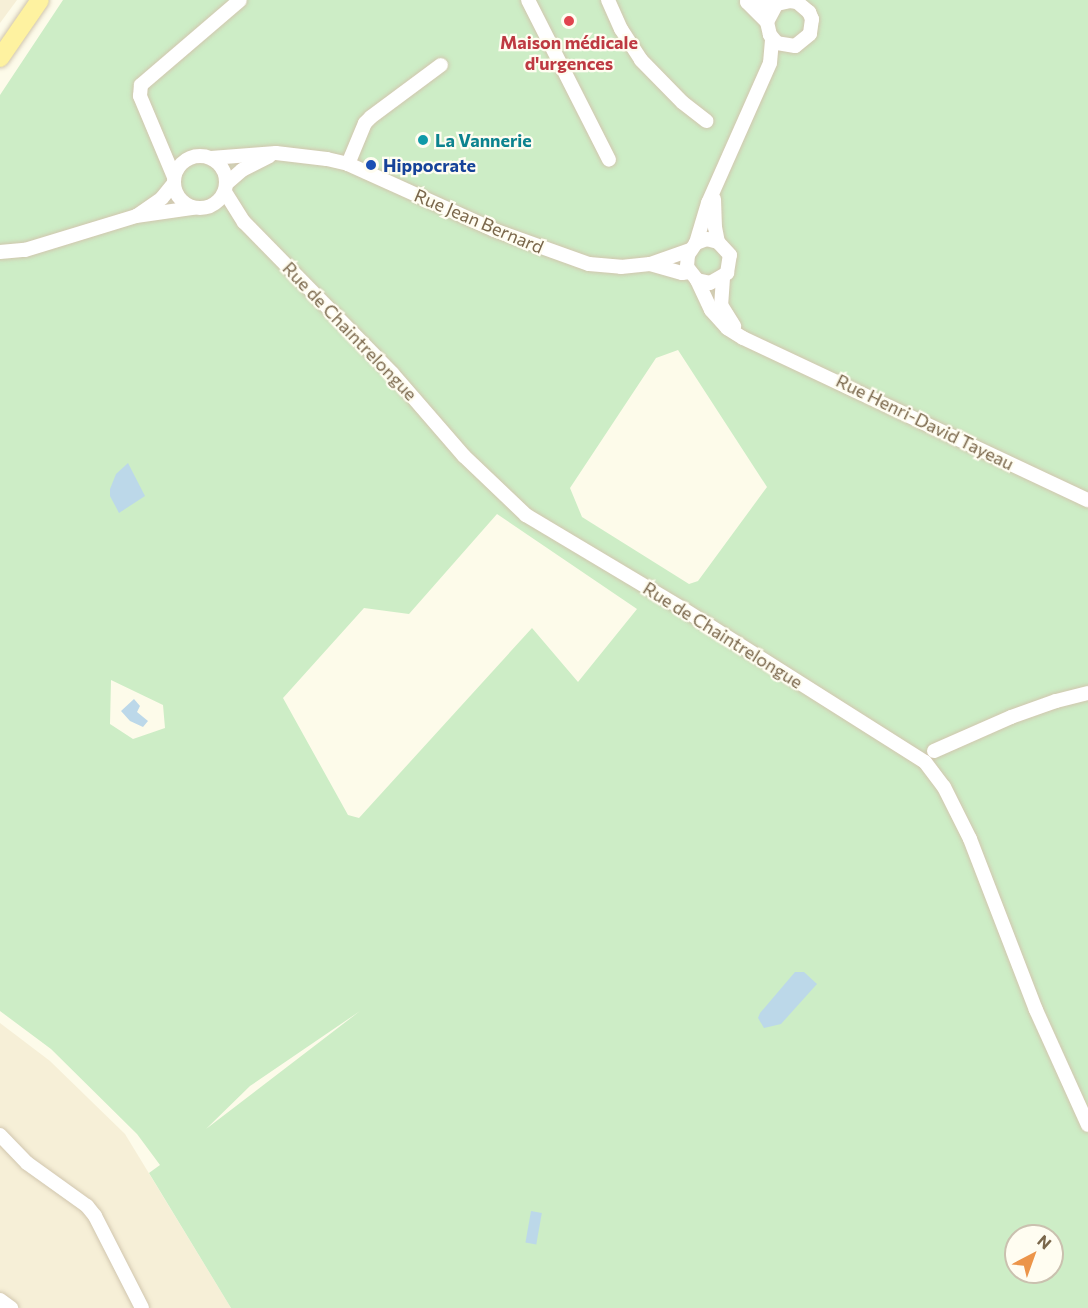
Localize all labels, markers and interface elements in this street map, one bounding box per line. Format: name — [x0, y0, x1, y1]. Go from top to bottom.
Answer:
marker: Maison médicale d'urgences — [560, 12, 578, 30]
place label: Maison médicale d'urgences — [500, 32, 638, 74]
place label: La Vannerie — [435, 129, 532, 151]
marker: La Vannerie — [416, 133, 430, 147]
place label: Hippocrate — [383, 154, 476, 176]
marker: Hippocrate — [364, 158, 378, 172]
street label: Rue Jean Bernard — [411, 184, 547, 258]
street label: Rue de Chaintrelongue — [278, 257, 422, 405]
street label: Rue Henri-David Tayeau — [833, 370, 1017, 474]
street label: Rue de Chaintrelongue — [639, 577, 807, 693]
north arrow — [1004, 1224, 1064, 1284]
text: N — [1034, 1230, 1056, 1253]

